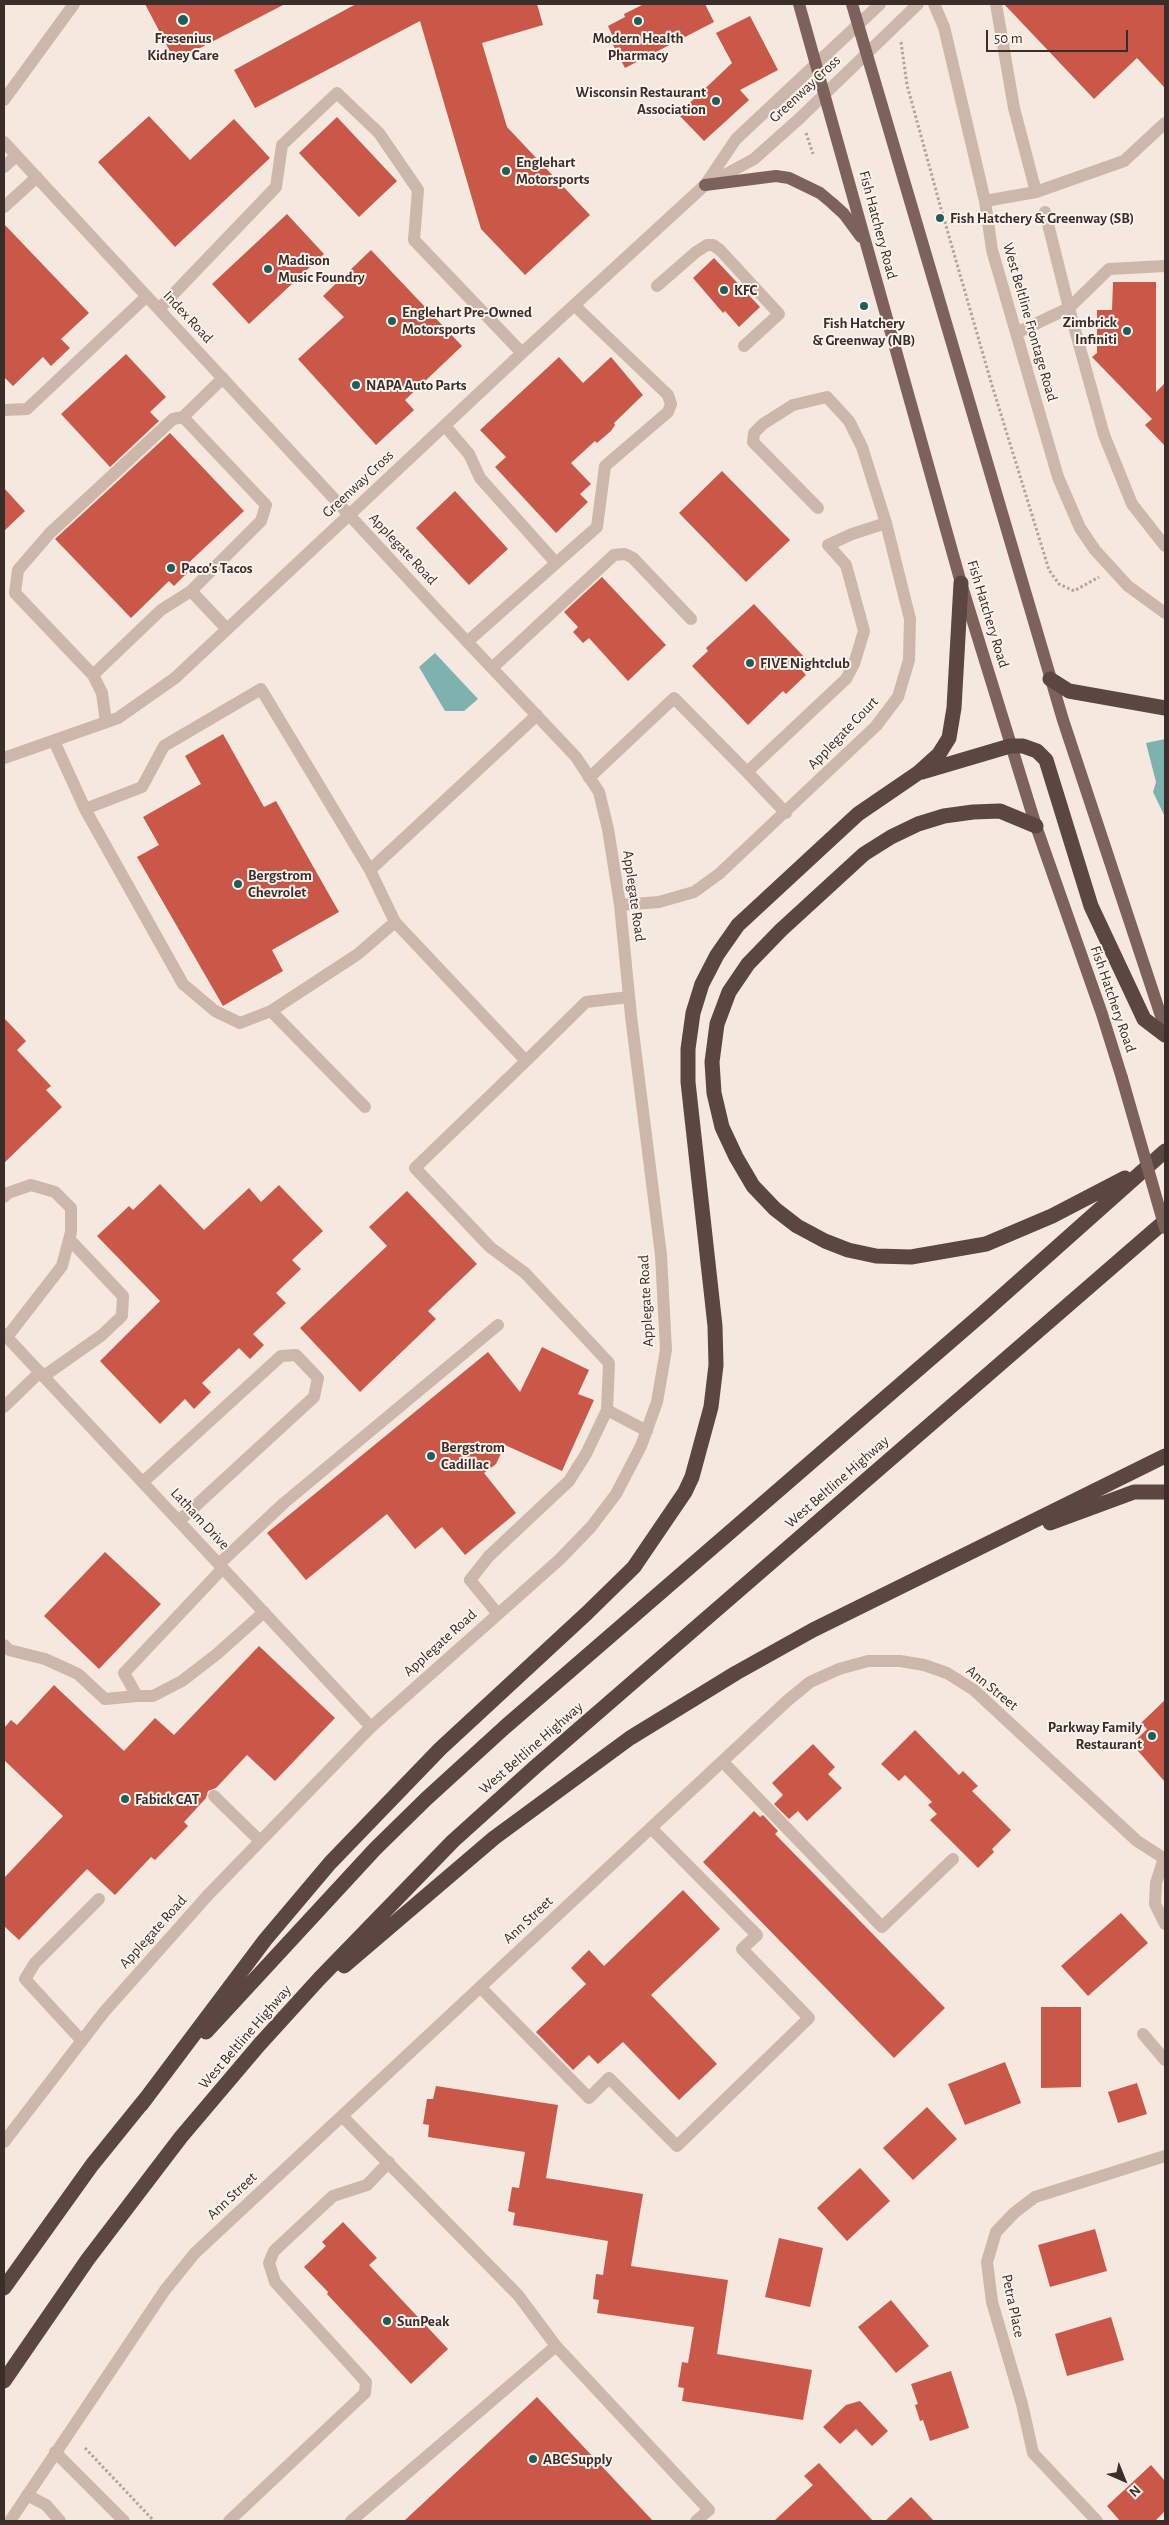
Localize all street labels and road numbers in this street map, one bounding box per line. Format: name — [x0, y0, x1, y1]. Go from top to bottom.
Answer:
street label: Greenway Cross — [766, 51, 844, 127]
street label: Fish Hatchery Road — [855, 169, 901, 281]
street label: West Beltline Frontage Road — [999, 241, 1061, 403]
street label: Index Road — [159, 287, 217, 347]
street label: Greenway Cross — [319, 446, 397, 522]
street label: Applegate Road — [365, 509, 441, 589]
street label: Fish Hatchery Road — [963, 558, 1013, 670]
street label: Applegate Court — [804, 693, 882, 773]
street label: Applegate Road — [619, 849, 649, 943]
street label: Fish Hatchery Road — [1086, 943, 1140, 1055]
street label: Applegate Road — [635, 1255, 657, 1347]
street label: West Beltline Highway — [781, 1432, 893, 1532]
street label: Latham Drive — [167, 1484, 233, 1554]
street label: Applegate Road — [400, 1606, 480, 1680]
street label: Ann Street — [962, 1662, 1022, 1714]
street label: West Beltline Highway — [475, 1698, 587, 1798]
street label: Applegate Road — [116, 1892, 190, 1972]
street label: Ann Street — [499, 1892, 557, 1948]
street label: West Beltline Highway — [195, 1981, 295, 2093]
street label: Ann Street — [203, 2168, 261, 2224]
street label: Petra Place — [998, 2273, 1028, 2339]

